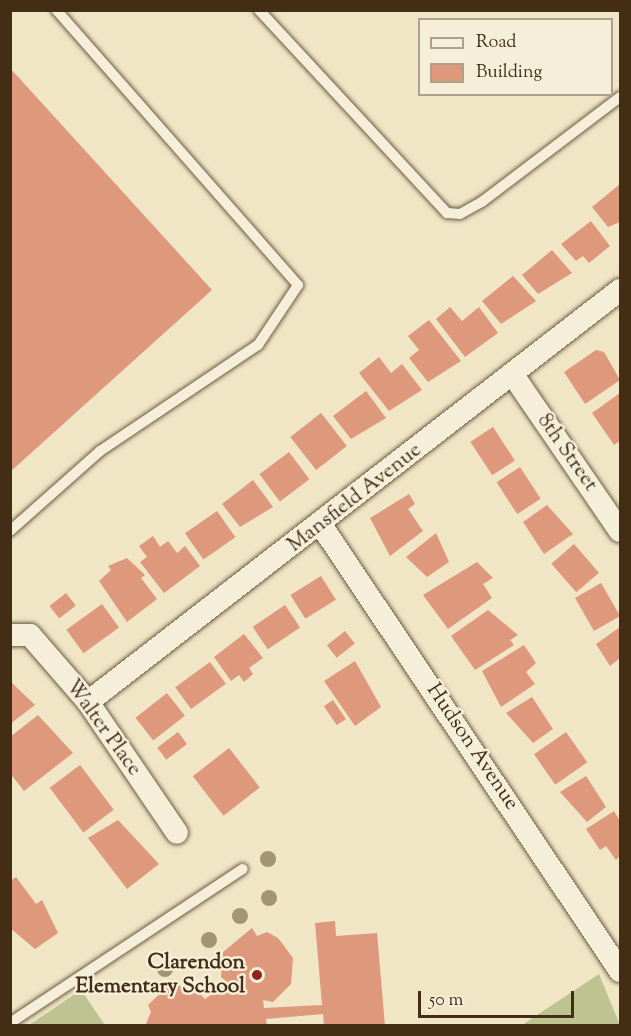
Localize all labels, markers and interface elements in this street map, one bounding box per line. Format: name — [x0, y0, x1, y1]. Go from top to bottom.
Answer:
legend — [418, 18, 613, 96]
text: Road — [476, 30, 516, 56]
text: Building — [476, 60, 542, 86]
street label: 8th Street — [531, 409, 603, 497]
street label: Mansfield Avenue — [283, 438, 427, 558]
street label: Walter Place — [60, 675, 146, 781]
street label: Hudson Avenue — [420, 679, 524, 815]
place label: Clarendon Elementary School — [76, 950, 245, 1000]
marker: Clarendon Elementary School — [250, 968, 264, 982]
scale bar — [421, 979, 577, 1017]
text: 50 m — [429, 988, 463, 1014]

